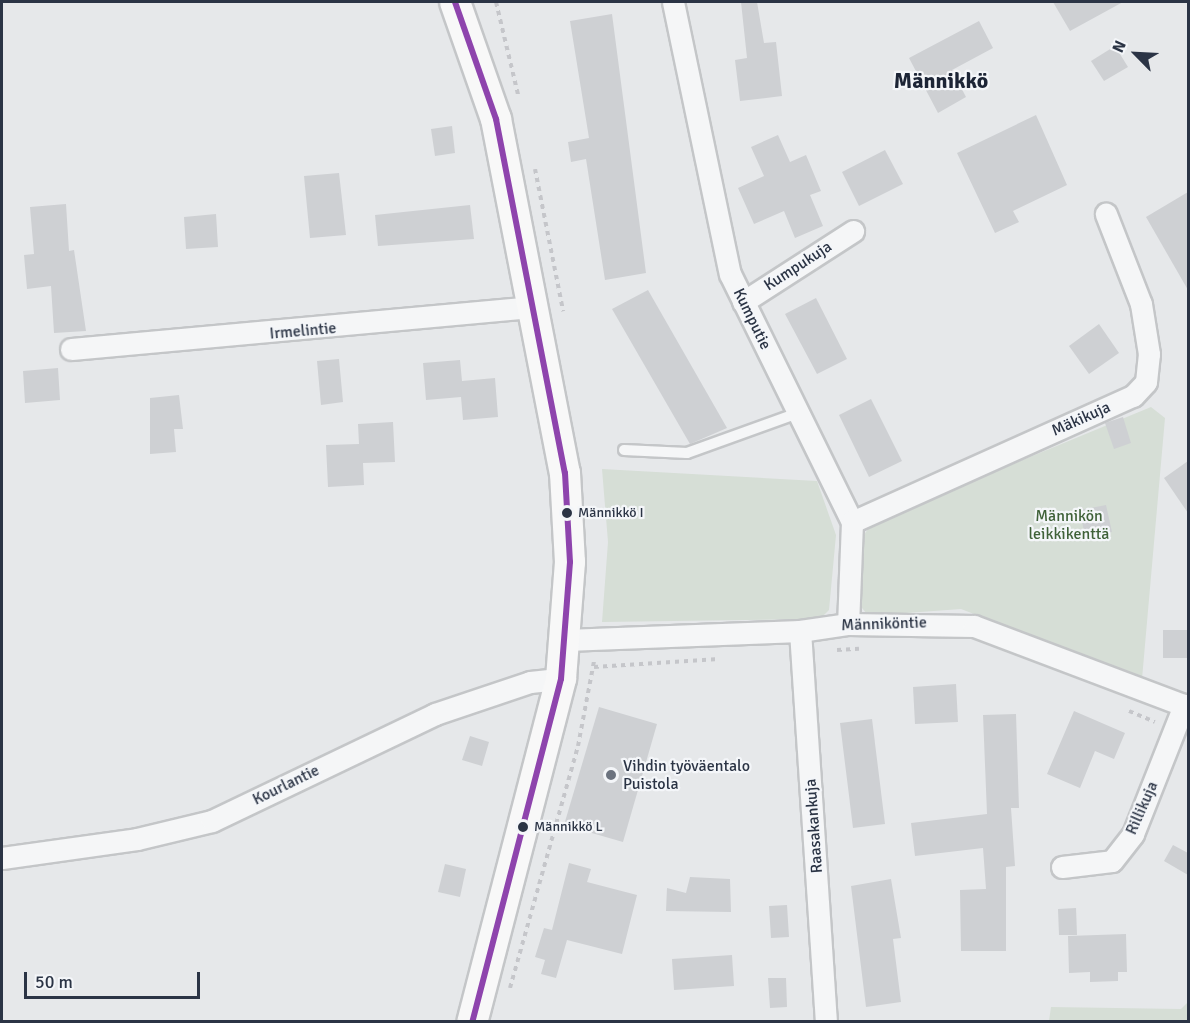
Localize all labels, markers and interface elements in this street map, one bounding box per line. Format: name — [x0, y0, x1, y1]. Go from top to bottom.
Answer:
north arrow — [1106, 24, 1166, 84]
text: N — [1108, 38, 1131, 56]
district label: Männikkö — [894, 68, 988, 94]
street label: Kumpukuja — [760, 237, 836, 295]
street label: Kumputie — [729, 285, 775, 353]
street label: Irmelintie — [269, 319, 337, 343]
street label: Mäkikuja — [1049, 398, 1113, 440]
place label: Männikkö I — [578, 505, 644, 521]
park label: Männikön leikkikenttä — [1029, 506, 1109, 544]
marker: Männikkö I — [561, 507, 573, 519]
street label: Männiköntie — [841, 613, 927, 635]
place label: Vihdin työväentalo Puistola — [623, 756, 750, 794]
street label: Kourlantie — [249, 761, 323, 809]
marker: Vihdin työväentalo Puistola — [604, 768, 618, 782]
street label: Raasakankuja — [801, 778, 827, 874]
street label: Rillikuja — [1122, 778, 1162, 838]
place label: Männikkö L — [534, 819, 603, 835]
marker: Männikkö L — [517, 821, 529, 833]
scale bar — [27, 960, 202, 998]
text: 50 m — [35, 971, 73, 993]

